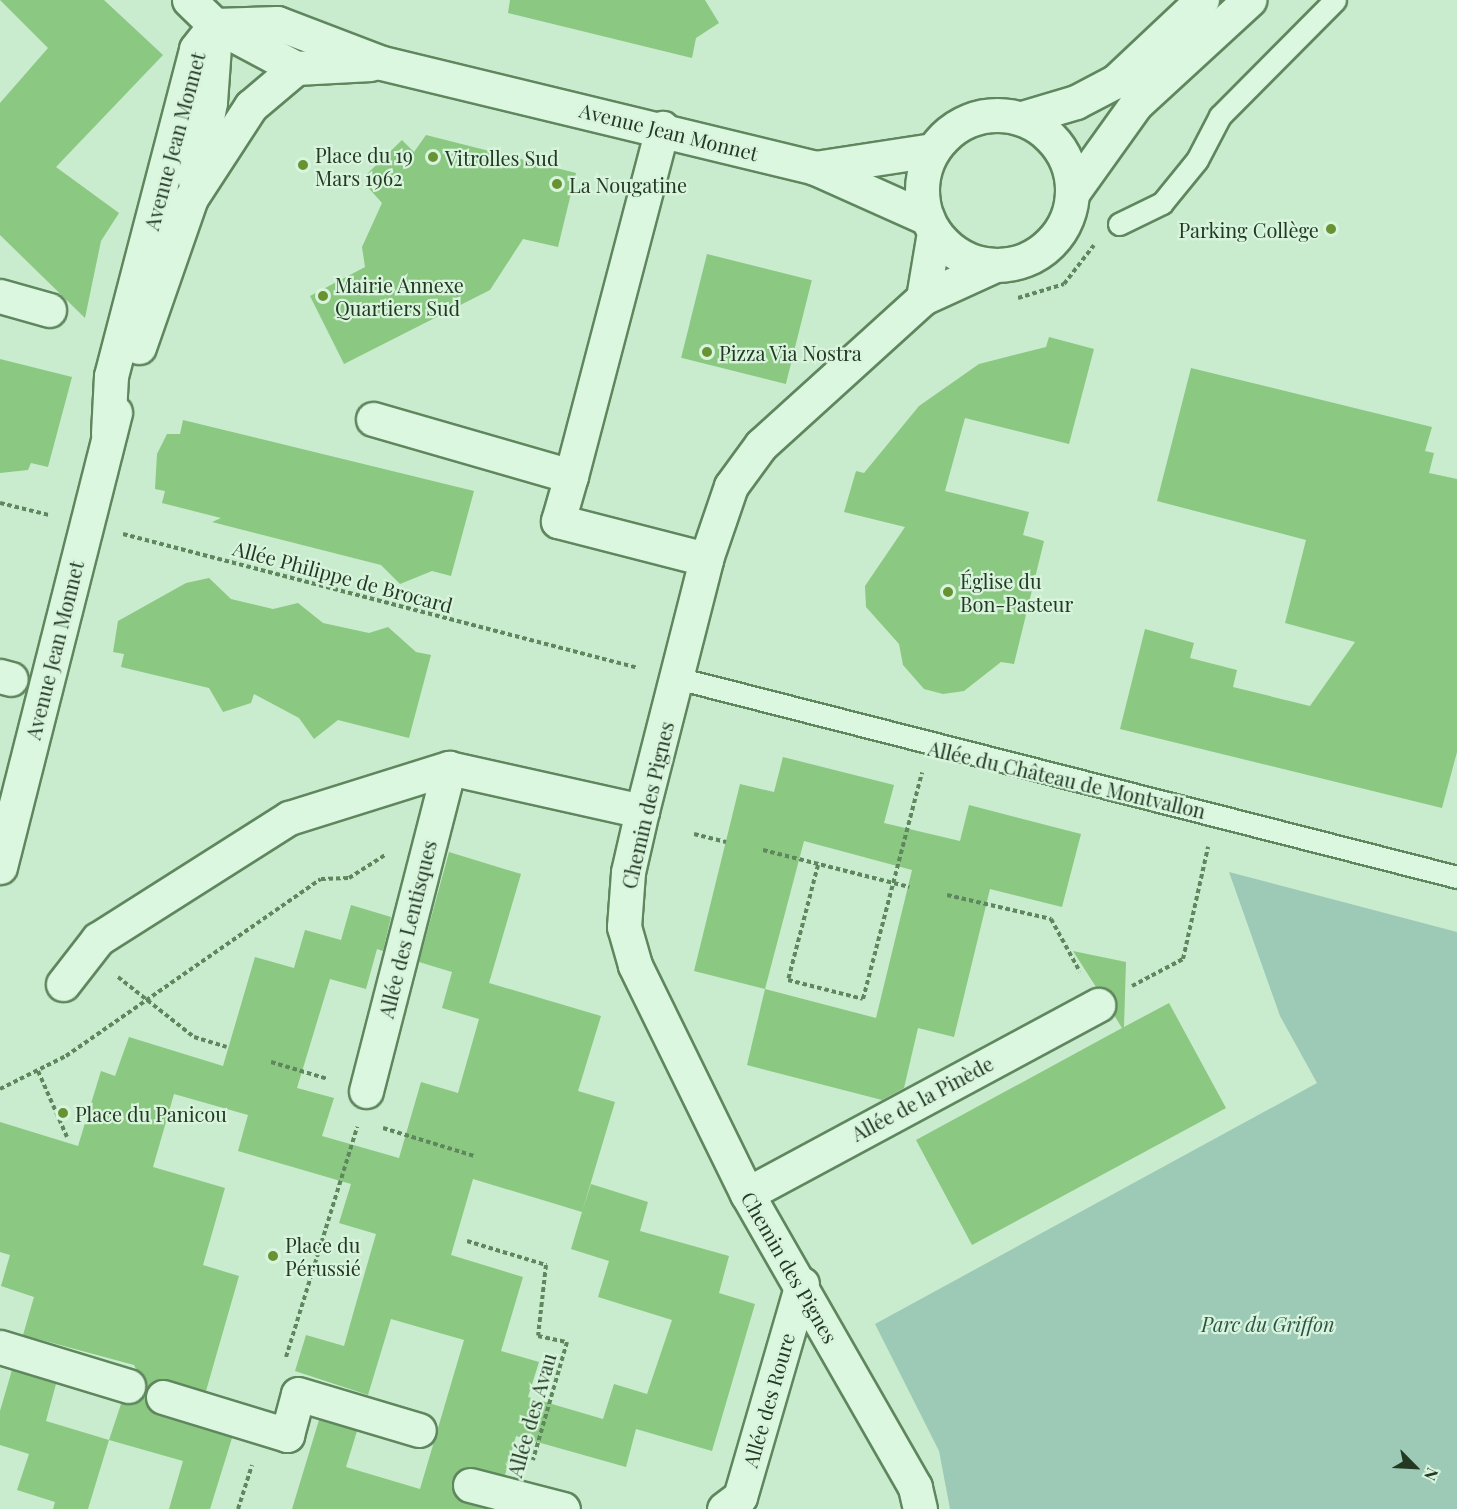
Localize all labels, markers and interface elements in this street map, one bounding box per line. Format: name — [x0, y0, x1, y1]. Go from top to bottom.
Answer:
street label: Avenue Jean Monnet — [139, 49, 209, 233]
street label: Avenue Jean Monnet — [577, 97, 761, 165]
place label: Place du 19 Mars 1962 — [315, 142, 413, 189]
place label: Vitrolles Sud — [445, 145, 559, 169]
marker: Vitrolles Sud — [426, 150, 440, 164]
marker: Place du 19 Mars 1962 — [296, 158, 310, 172]
place label: La Nougatine — [569, 172, 687, 196]
marker: La Nougatine — [550, 177, 564, 191]
place label: Parking Collège — [1178, 217, 1319, 241]
marker: Parking Collège — [1324, 222, 1338, 236]
place label: Mairie Annexe Quartiers Sud — [335, 272, 464, 319]
marker: Mairie Annexe Quartiers Sud — [316, 289, 330, 303]
place label: Pizza Via Nostra — [719, 340, 863, 364]
marker: Pizza Via Nostra — [700, 345, 714, 359]
street label: Allée Philippe de Brocard — [231, 535, 455, 617]
street label: Avenue Jean Monnet — [20, 558, 88, 742]
place label: Église du Bon-Pasteur — [960, 568, 1073, 615]
marker: Église du Bon-Pasteur — [941, 585, 955, 599]
street label: Chemin des Pignes — [616, 719, 678, 891]
street label: Allée du Château de Montvallon — [926, 735, 1208, 823]
street label: Allée des Lentisques — [373, 838, 441, 1020]
street label: Allée de la Pinède — [847, 1050, 997, 1146]
place label: Place du Panicou — [75, 1101, 227, 1125]
marker: Place du Panicou — [56, 1106, 70, 1120]
street label: Chemin des Pignes — [737, 1187, 843, 1347]
place label: Place du Pérussié — [285, 1232, 361, 1279]
marker: Place du Pérussié — [266, 1249, 280, 1263]
park label: Parc du Griffon — [1201, 1311, 1335, 1335]
street label: Allée des Roure — [737, 1330, 799, 1470]
street label: Allée des Avau — [502, 1350, 560, 1480]
north arrow — [1385, 1437, 1445, 1497]
text: N — [1420, 1465, 1444, 1484]

